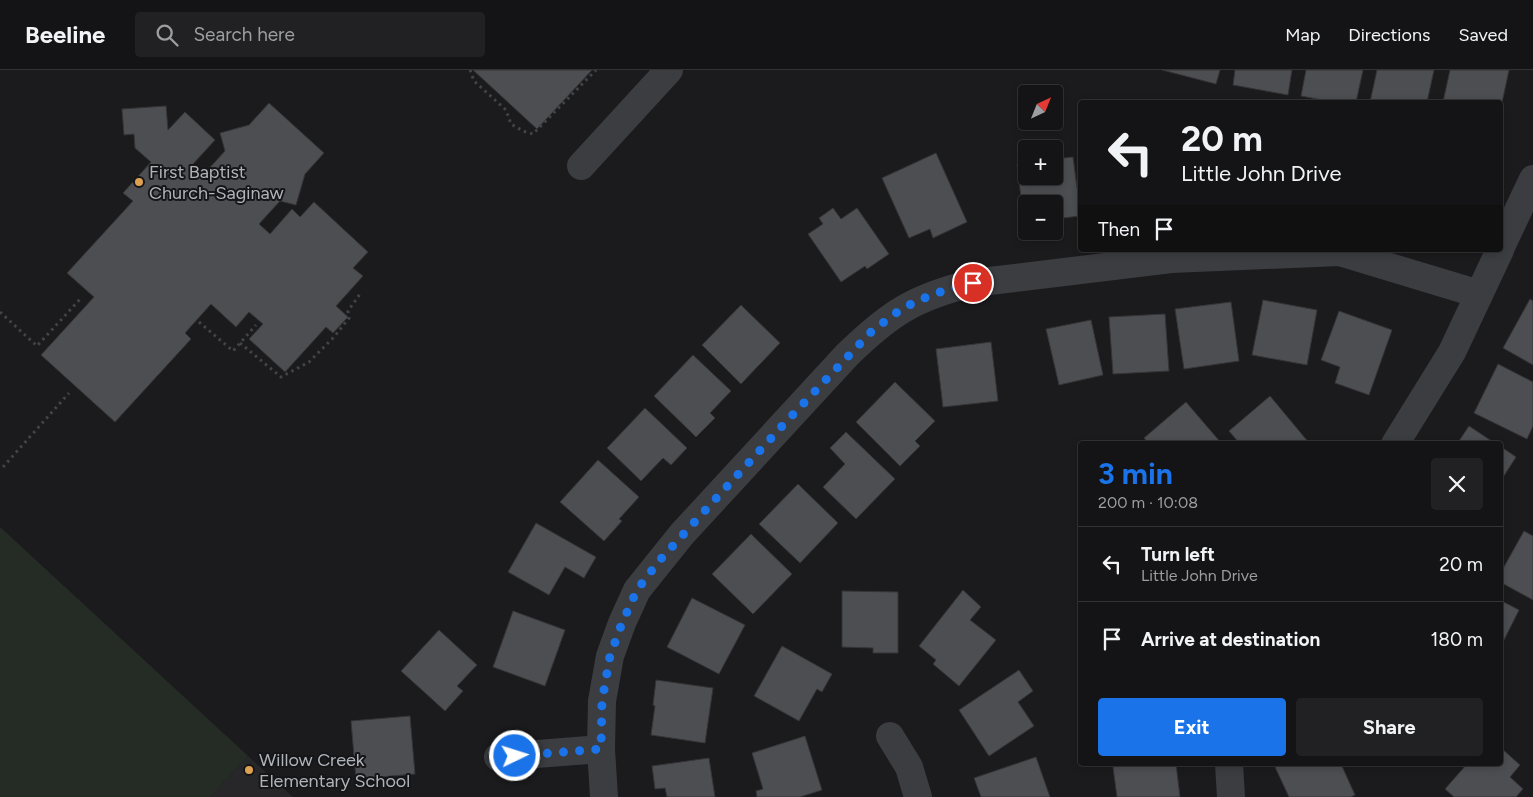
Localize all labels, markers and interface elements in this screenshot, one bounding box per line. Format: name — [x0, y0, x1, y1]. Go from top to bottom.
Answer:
search box — [135, 12, 485, 57]
text: Beeline — [25, 20, 105, 49]
icon: search — [153, 21, 181, 49]
text: Search here — [193, 23, 295, 46]
text: Map — [1285, 24, 1320, 46]
text: Directions — [1348, 24, 1430, 46]
text: Saved — [1458, 24, 1508, 46]
north arrow — [1018, 85, 1062, 130]
map controls — [1018, 85, 1063, 240]
text: 20 m — [1181, 118, 1263, 160]
icon: left — [1098, 120, 1163, 185]
button: + — [1018, 140, 1063, 185]
text: Little John Drive — [1181, 160, 1341, 187]
place label: First Baptist Church-Saginaw — [149, 161, 284, 204]
marker: First Baptist Church-Saginaw — [133, 176, 145, 188]
button: − — [1018, 195, 1063, 240]
icon: arrive — [1150, 215, 1178, 243]
text: Then — [1098, 218, 1140, 241]
pin — [952, 262, 994, 304]
icon: arrive — [959, 269, 987, 297]
text: 3 min — [1098, 455, 1173, 492]
button: close — [1431, 458, 1483, 510]
text: 200 m · 10:08 — [1098, 493, 1198, 512]
text: Turn left — [1141, 543, 1215, 566]
icon: left — [1098, 550, 1126, 578]
text: 20 m — [1439, 553, 1483, 576]
text: Little John Drive — [1141, 566, 1258, 585]
icon: arrive — [1098, 625, 1126, 653]
text: Arrive at destination — [1141, 628, 1320, 651]
text: 180 m — [1430, 628, 1483, 651]
button: Exit — [1098, 698, 1286, 756]
button: Share — [1296, 698, 1483, 756]
position arrow — [488, 729, 540, 781]
place label: Willow Creek Elementary School — [259, 749, 410, 792]
marker: Willow Creek Elementary School — [243, 764, 255, 776]

